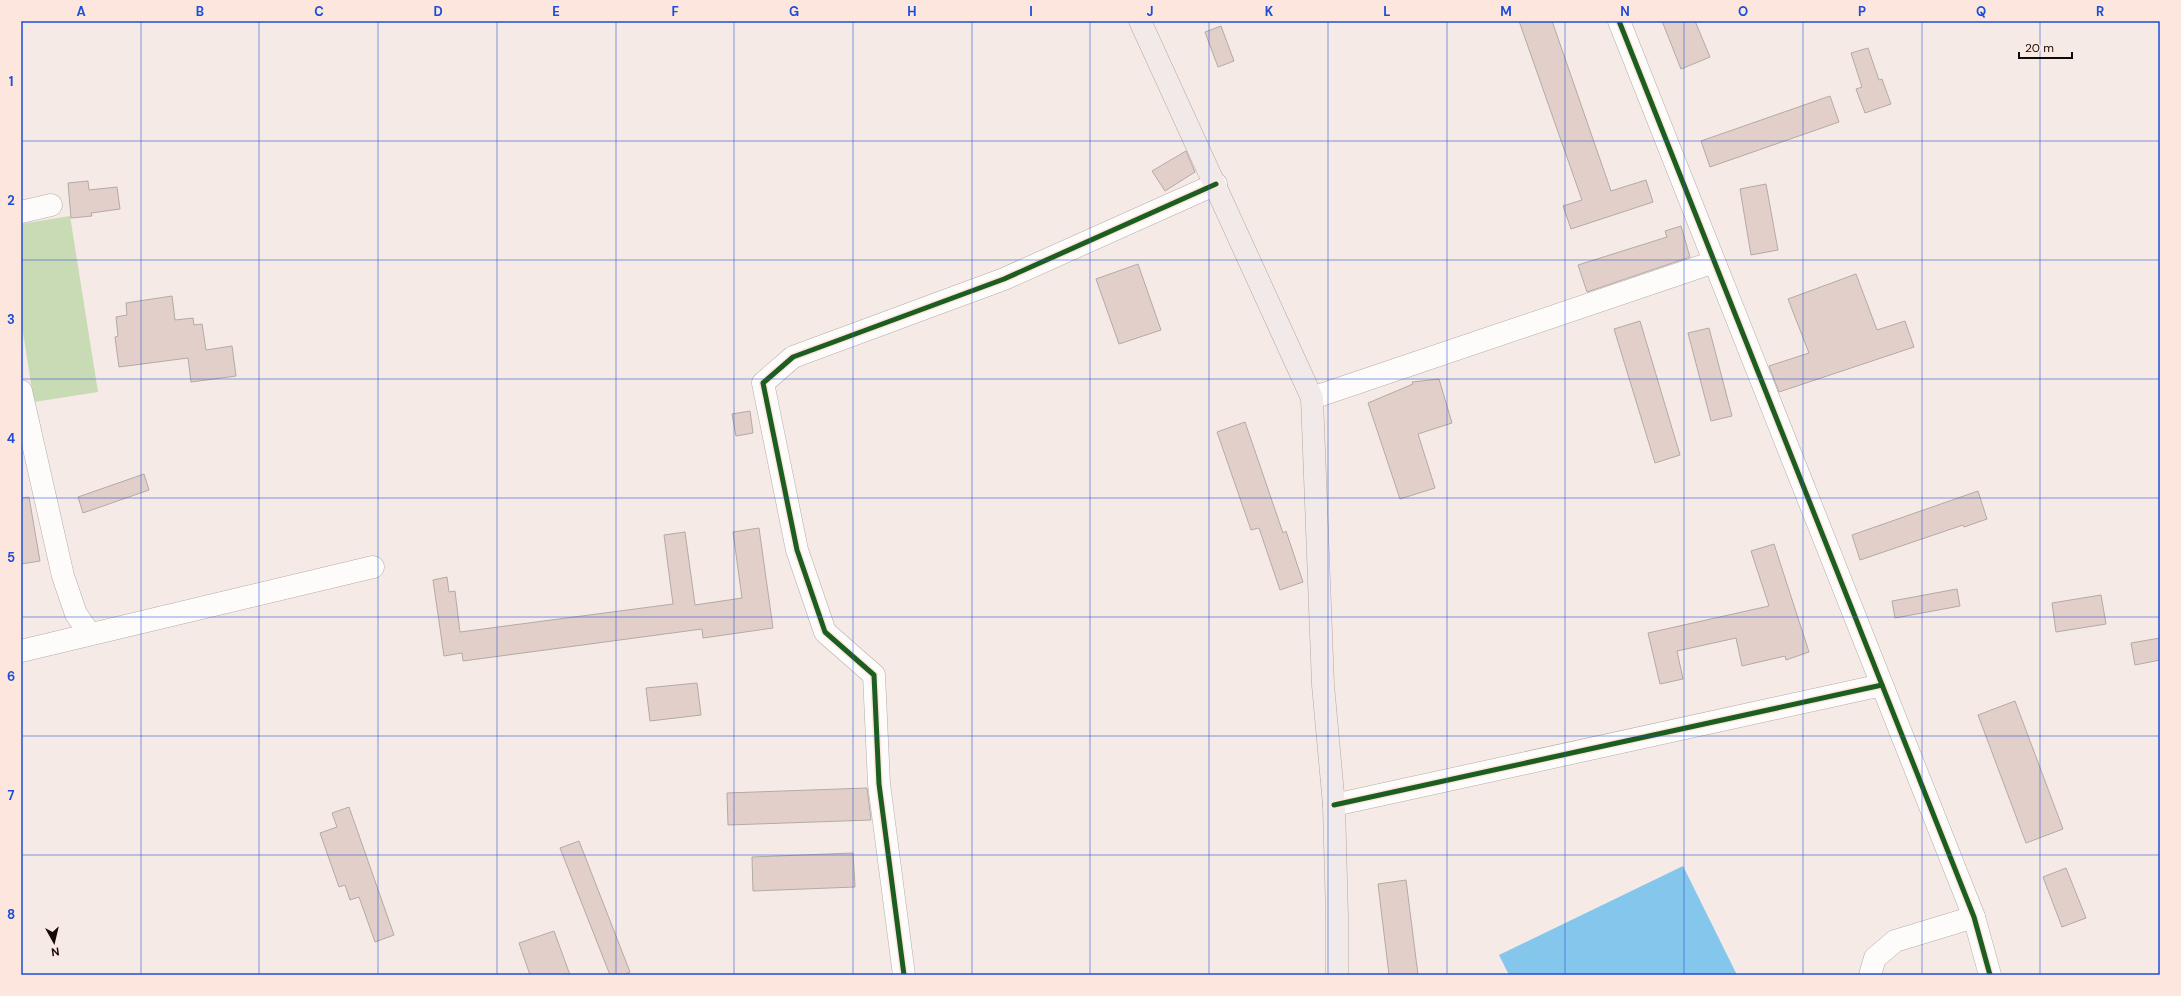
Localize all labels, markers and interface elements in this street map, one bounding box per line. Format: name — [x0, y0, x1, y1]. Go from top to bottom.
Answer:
text: A — [76, 3, 86, 20]
text: B — [196, 3, 204, 20]
text: C — [314, 3, 324, 20]
text: D — [433, 3, 443, 20]
text: E — [552, 3, 560, 20]
text: F — [671, 3, 679, 20]
text: G — [789, 3, 799, 20]
text: H — [907, 3, 917, 20]
text: I — [1029, 3, 1033, 20]
text: J — [1146, 3, 1154, 20]
text: K — [1265, 3, 1274, 20]
text: L — [1383, 3, 1391, 20]
text: M — [1500, 3, 1512, 20]
text: N — [1620, 3, 1630, 20]
text: O — [1738, 3, 1748, 20]
text: P — [1858, 3, 1866, 20]
text: Q — [1976, 3, 1986, 20]
text: R — [2096, 3, 2104, 20]
scale bar — [2019, 34, 2072, 60]
text: 20 m — [2025, 40, 2054, 56]
text: 1 — [9, 73, 13, 90]
text: 2 — [7, 192, 15, 209]
text: 3 — [7, 311, 15, 328]
text: 4 — [7, 430, 15, 447]
text: 5 — [7, 549, 15, 566]
text: 6 — [7, 668, 15, 685]
text: 7 — [8, 787, 15, 804]
text: 8 — [7, 906, 15, 923]
north arrow — [34, 922, 74, 962]
text: N — [50, 944, 60, 959]

